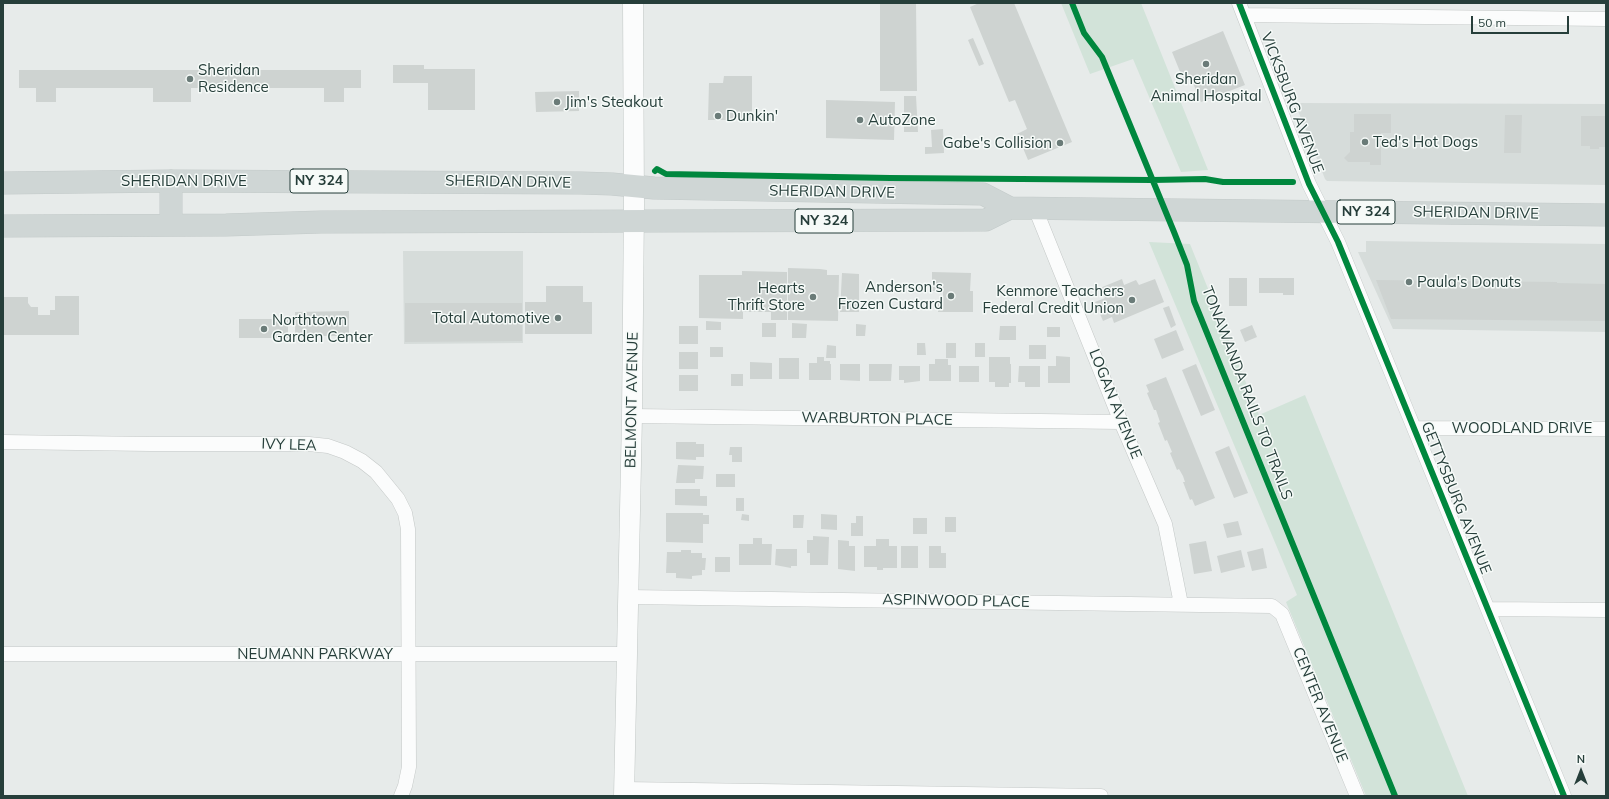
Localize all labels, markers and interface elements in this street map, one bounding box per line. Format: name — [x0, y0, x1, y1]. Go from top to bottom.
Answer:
scale bar — [1473, 8, 1571, 34]
text: 50 m — [1478, 15, 1506, 30]
street label: VICKSBURG AVENUE — [1257, 30, 1327, 176]
marker: Sheridan Animal Hospital — [1201, 59, 1211, 69]
place label: Sheridan Residence — [198, 61, 269, 96]
place label: Sheridan Animal Hospital — [1151, 70, 1261, 105]
marker: Sheridan Residence — [185, 74, 195, 84]
place label: Jim's Steakout — [565, 93, 663, 111]
marker: Jim's Steakout — [552, 97, 562, 107]
place label: Dunkin' — [726, 107, 778, 125]
marker: Dunkin' — [713, 111, 723, 121]
place label: AutoZone — [868, 111, 936, 129]
marker: AutoZone — [855, 115, 865, 125]
place label: Ted's Hot Dogs — [1373, 133, 1478, 151]
place label: Gabe's Collision — [943, 134, 1052, 152]
marker: Ted's Hot Dogs — [1360, 137, 1370, 147]
marker: Gabe's Collision — [1055, 138, 1065, 148]
road number: NY 324 — [290, 169, 348, 193]
street label: SHERIDAN DRIVE — [121, 172, 247, 190]
street label: SHERIDAN DRIVE — [445, 172, 571, 192]
street label: SHERIDAN DRIVE — [769, 182, 895, 202]
road number: NY 324 — [1337, 200, 1395, 224]
street label: SHERIDAN DRIVE — [1413, 203, 1539, 223]
road number: NY 324 — [795, 209, 853, 233]
place label: Paula's Donuts — [1417, 273, 1521, 291]
marker: Paula's Donuts — [1404, 277, 1414, 287]
place label: Anderson's Frozen Custard — [838, 278, 943, 313]
place label: Hearts Thrift Store — [728, 279, 805, 314]
place label: Kenmore Teachers Federal Credit Union — [983, 282, 1124, 317]
street label: TONAWANDA RAILS TO TRAILS — [1198, 284, 1296, 502]
marker: Anderson's Frozen Custard — [946, 291, 956, 301]
marker: Hearts Thrift Store — [808, 292, 818, 302]
marker: Kenmore Teachers Federal Credit Union — [1127, 295, 1137, 305]
place label: Total Automotive — [432, 309, 550, 327]
place label: Northtown Garden Center — [272, 311, 373, 346]
marker: Total Automotive — [553, 313, 563, 323]
marker: Northtown Garden Center — [259, 324, 269, 334]
street label: BELMONT AVENUE — [622, 332, 642, 468]
street label: LOGAN AVENUE — [1085, 346, 1145, 462]
street label: WARBURTON PLACE — [801, 409, 953, 429]
street label: GETTYSBURG AVENUE — [1417, 419, 1495, 577]
street label: WOODLAND DRIVE — [1452, 419, 1592, 437]
street label: IVY LEA — [261, 435, 317, 455]
street label: ASPINWOOD PLACE — [882, 591, 1030, 611]
street label: NEUMANN PARKWAY — [237, 645, 393, 663]
street label: CENTER AVENUE — [1289, 645, 1351, 765]
north arrow — [1561, 751, 1601, 791]
text: N — [1577, 752, 1585, 766]

